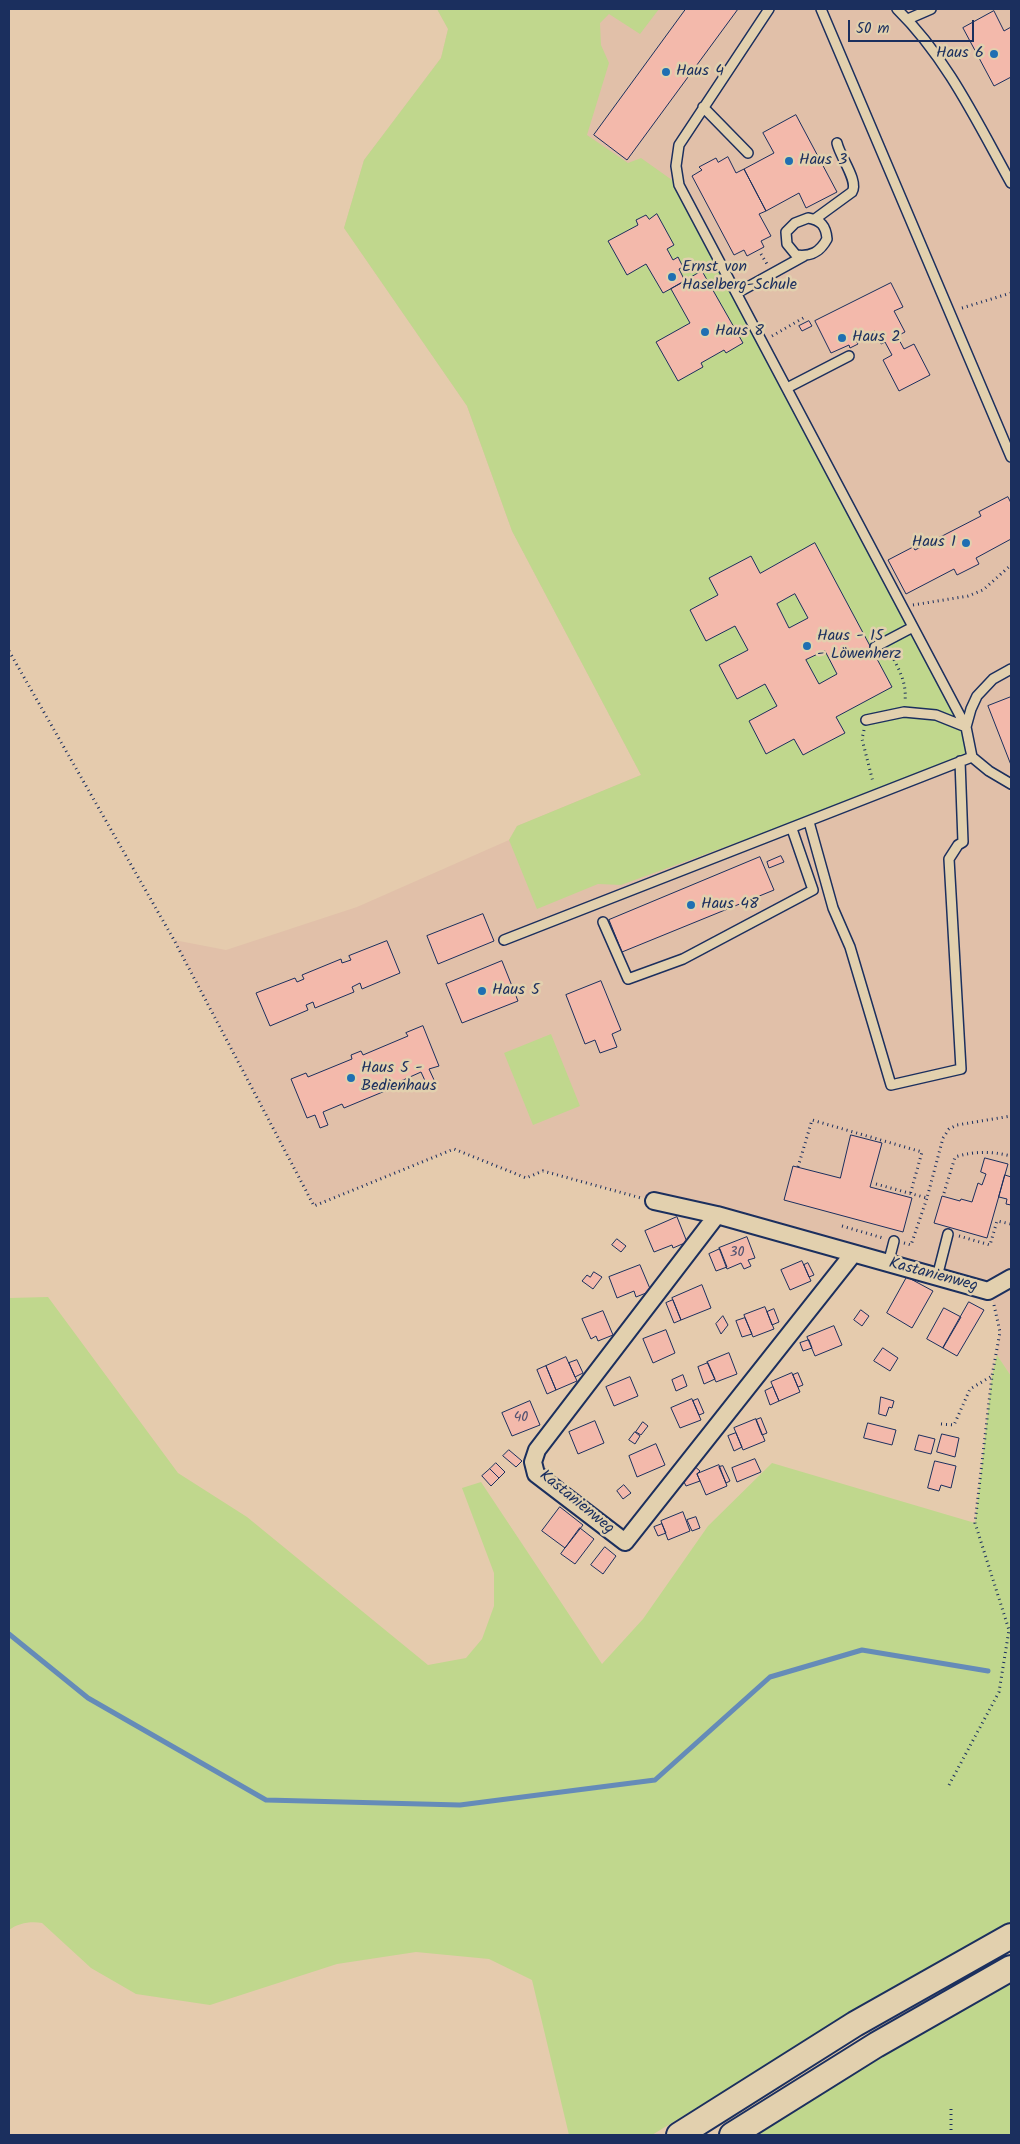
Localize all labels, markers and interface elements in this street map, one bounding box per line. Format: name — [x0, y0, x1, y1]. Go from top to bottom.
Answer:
scale bar — [850, 10, 976, 42]
text: 50 m — [856, 17, 890, 41]
place label: Haus 6 — [936, 44, 984, 64]
marker: Haus 6 — [988, 48, 1000, 60]
place label: Haus 4 — [676, 62, 724, 82]
marker: Haus 4 — [660, 66, 672, 78]
place label: Haus 3 — [799, 151, 847, 171]
marker: Haus 3 — [783, 155, 795, 167]
place label: Ernst von Haselberg-Schule — [682, 258, 797, 296]
marker: Ernst von Haselberg-Schule — [666, 271, 678, 283]
place label: Haus 8 — [715, 322, 764, 342]
marker: Haus 8 — [699, 326, 711, 338]
place label: Haus 2 — [852, 328, 900, 348]
marker: Haus 2 — [836, 332, 848, 344]
place label: Haus 1 — [912, 533, 956, 553]
marker: Haus 1 — [960, 537, 972, 549]
place label: Haus - 15 - Löwenherz — [817, 627, 901, 665]
marker: Haus - 15 - Löwenherz — [801, 640, 813, 652]
place label: Haus 48 — [701, 895, 759, 915]
marker: Haus 48 — [685, 899, 697, 911]
place label: Haus 5 — [492, 981, 540, 1001]
marker: Haus 5 — [476, 985, 488, 997]
place label: Haus 5 - Bedienhaus — [361, 1059, 437, 1097]
marker: Haus 5 - Bedienhaus — [345, 1072, 357, 1084]
house number: 30 — [730, 1246, 744, 1262]
street label: Kastanienweg — [887, 1255, 979, 1297]
house number: 40 — [514, 1411, 528, 1427]
street label: Kastanienweg — [535, 1467, 617, 1539]

